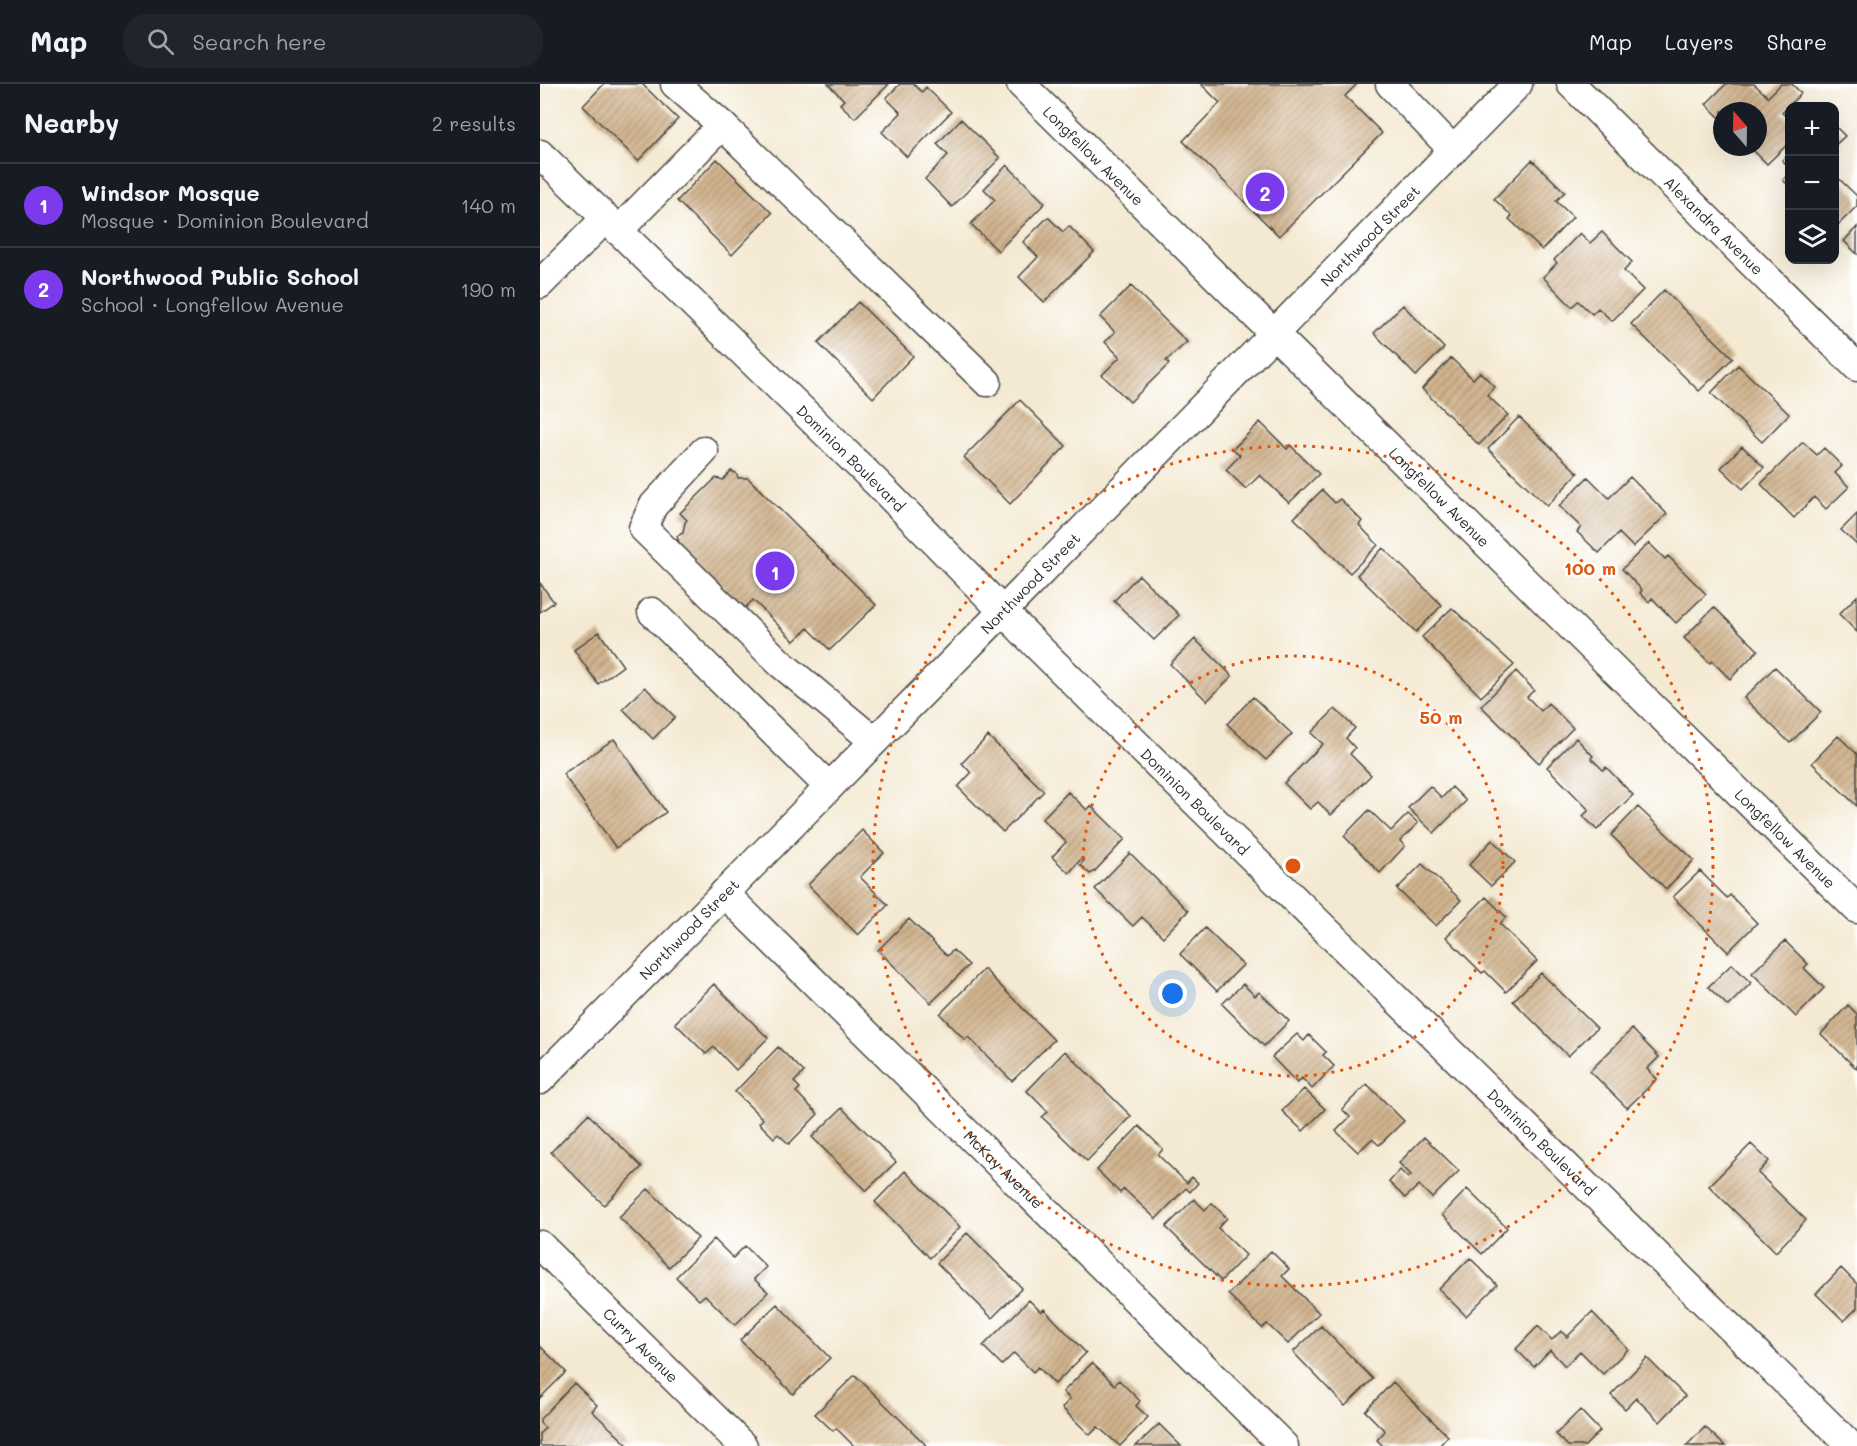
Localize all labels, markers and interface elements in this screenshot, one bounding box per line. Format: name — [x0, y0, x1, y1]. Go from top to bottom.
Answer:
search box — [123, 14, 543, 68]
text: Map — [30, 23, 87, 59]
icon: search — [144, 25, 177, 58]
text: Search here — [192, 27, 326, 56]
text: Map — [1589, 28, 1632, 55]
text: Layers — [1665, 28, 1734, 55]
text: Share — [1767, 28, 1827, 55]
street label: Longfellow Avenue — [1039, 102, 1148, 210]
north arrow — [1713, 102, 1767, 156]
map controls — [1785, 102, 1839, 264]
button: + — [1785, 102, 1839, 156]
text: Nearby — [24, 106, 119, 140]
text: 2 results — [432, 110, 516, 136]
button: − — [1785, 156, 1839, 210]
pin: 2 — [1246, 170, 1284, 214]
street label: Alexandra Avenue — [1660, 172, 1768, 279]
text: Windsor Mosque — [81, 178, 260, 207]
street label: Northwood Street — [1316, 181, 1424, 291]
text: 1 — [39, 192, 48, 218]
text: 140 m — [461, 192, 516, 218]
text: Mosque · Dominion Boulevard — [81, 207, 369, 233]
button: layers — [1785, 210, 1839, 264]
text: Northwood Public School — [81, 262, 359, 291]
text: 2 — [38, 276, 49, 302]
text: 190 m — [461, 276, 516, 302]
text: School · Longfellow Avenue — [81, 291, 344, 317]
street label: Dominion Boulevard — [793, 400, 910, 516]
street label: Longfellow Avenue — [1385, 443, 1494, 551]
street label: Northwood Street — [976, 528, 1084, 638]
pin: 1 — [756, 548, 794, 594]
text: 100 m — [1564, 556, 1616, 580]
text: 50 m — [1420, 705, 1462, 729]
street label: Dominion Boulevard — [1136, 744, 1254, 859]
street label: Longfellow Avenue — [1731, 784, 1840, 892]
centre of rings — [1283, 856, 1303, 876]
street label: Northwood Street — [635, 874, 743, 984]
your location — [1158, 979, 1187, 1008]
street label: Dominion Boulevard — [1483, 1084, 1600, 1200]
street label: McKay Avenue — [960, 1126, 1048, 1213]
street label: Curry Avenue — [599, 1303, 683, 1387]

